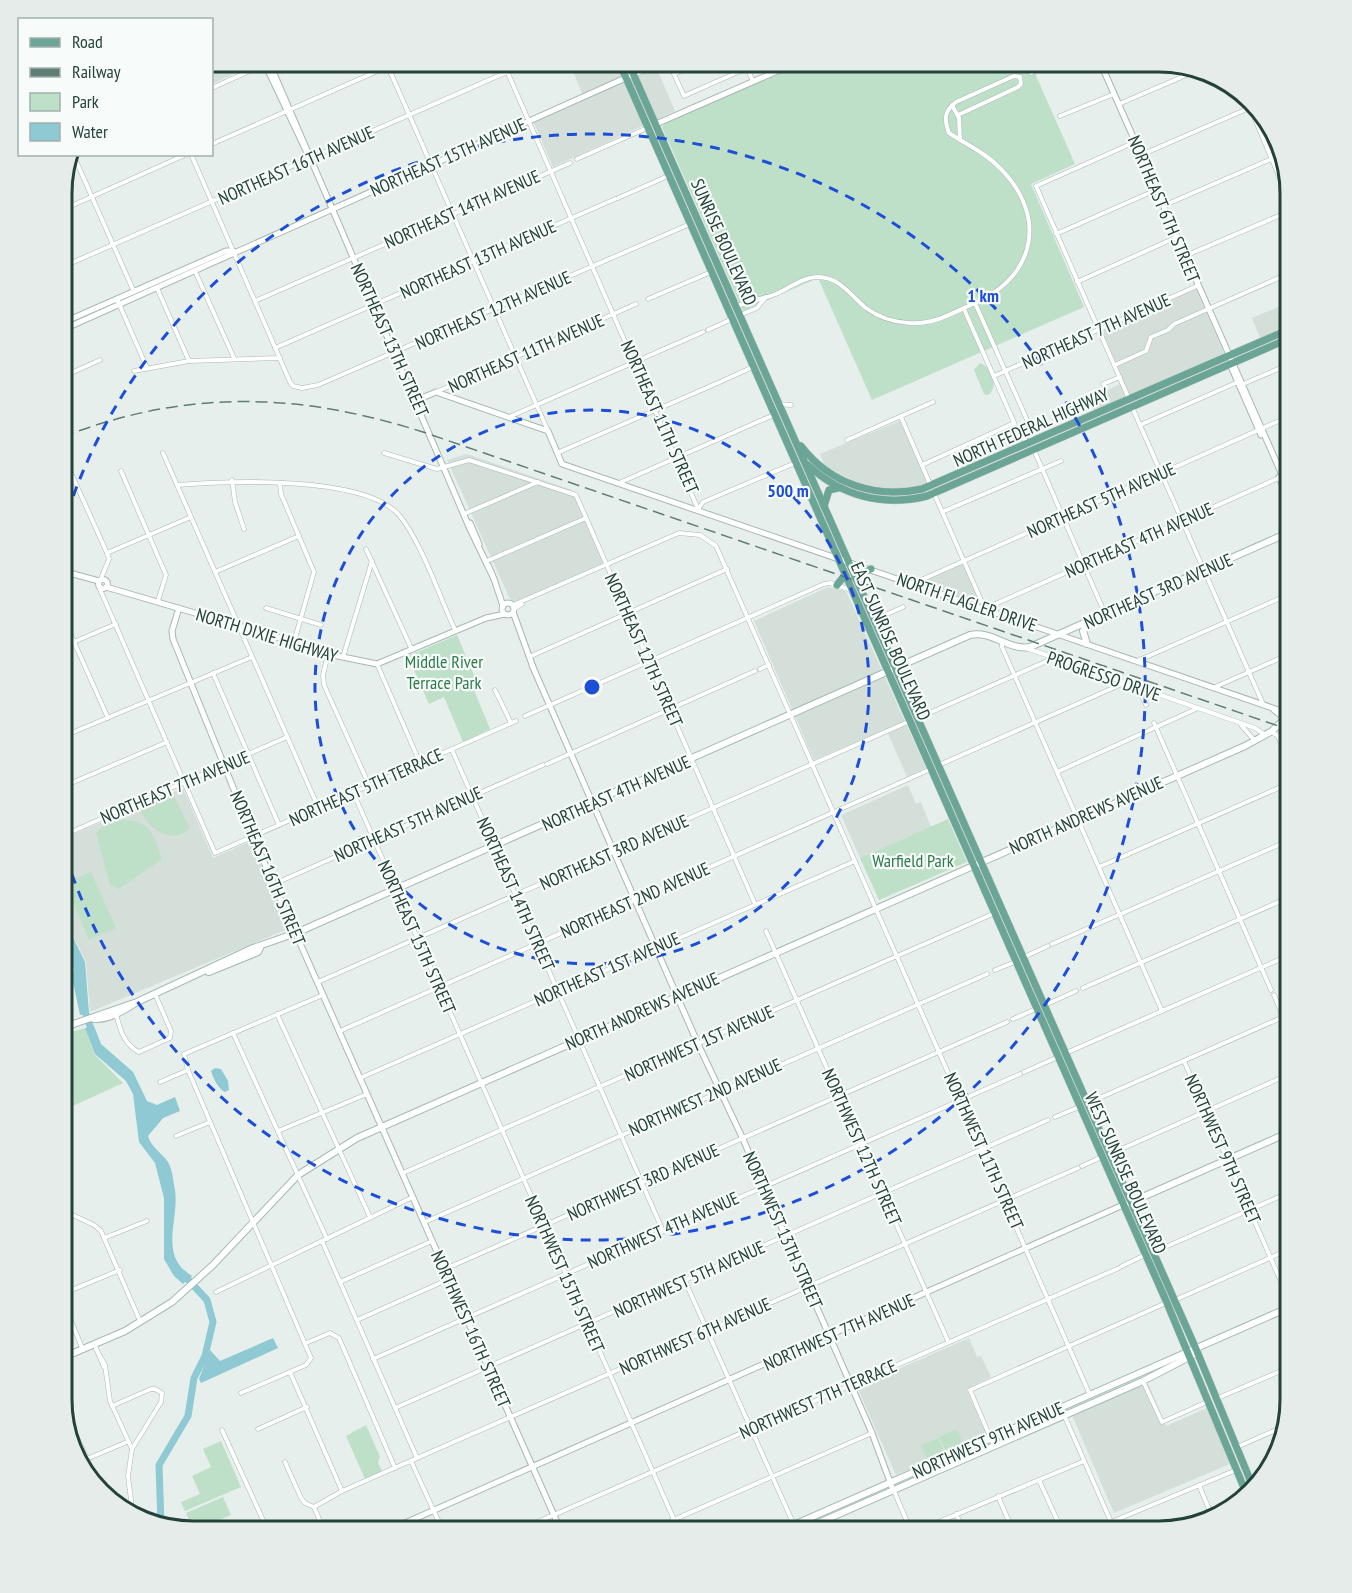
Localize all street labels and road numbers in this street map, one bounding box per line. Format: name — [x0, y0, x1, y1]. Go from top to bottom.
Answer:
street label: NORTHEAST 15TH AVENUE — [367, 112, 529, 202]
street label: NORTHEAST 16TH AVENUE — [215, 120, 377, 210]
street label: NORTHEAST 6TH STREET — [1123, 132, 1205, 286]
street label: NORTHEAST 14TH AVENUE — [381, 164, 543, 254]
street label: SUNRISE BOULEVARD — [686, 175, 762, 309]
street label: NORTHEAST 13TH AVENUE — [397, 214, 559, 304]
street label: NORTHEAST 13TH STREET — [346, 260, 434, 420]
street label: NORTHEAST 12TH AVENUE — [412, 265, 574, 355]
street label: NORTHEAST 7TH AVENUE — [1018, 288, 1174, 374]
street label: NORTHEAST 11TH AVENUE — [445, 308, 607, 398]
street label: NORTHEAST 11TH STREET — [616, 337, 704, 497]
street label: NORTH FEDERAL HIGHWAY — [949, 382, 1113, 472]
street label: NORTHEAST 5TH AVENUE — [1023, 457, 1179, 543]
street label: NORTHEAST 4TH AVENUE — [1061, 497, 1217, 583]
street label: NORTHEAST 3RD AVENUE — [1080, 548, 1236, 634]
street label: EAST SUNRISE BOULEVARD — [846, 558, 936, 724]
street label: NORTH FLAGLER DRIVE — [894, 567, 1040, 637]
street label: NORTHEAST 12TH STREET — [600, 570, 688, 730]
street label: NORTH DIXIE HIGHWAY — [193, 603, 341, 668]
street label: PROGRESSO DRIVE — [1044, 646, 1164, 706]
street label: NORTHEAST 5TH TERRACE — [285, 743, 447, 831]
street label: NORTHEAST 7TH AVENUE — [97, 745, 253, 829]
street label: NORTHEAST 4TH AVENUE — [538, 750, 694, 836]
street label: NORTH ANDREWS AVENUE — [1005, 771, 1167, 859]
street label: NORTHEAST 5TH AVENUE — [330, 781, 486, 867]
street label: NORTHEAST 16TH STREET — [225, 787, 311, 949]
street label: NORTHEAST 3RD AVENUE — [536, 809, 692, 895]
street label: NORTHEAST 14TH STREET — [472, 814, 560, 974]
street label: NORTHEAST 15TH STREET — [373, 857, 461, 1017]
street label: NORTHEAST 2ND AVENUE — [557, 857, 713, 943]
street label: NORTHEAST 1ST AVENUE — [530, 926, 684, 1012]
street label: NORTH ANDREWS AVENUE — [561, 967, 723, 1055]
street label: NORTHWEST 1ST AVENUE — [621, 1000, 777, 1086]
street label: NORTHWEST 2ND AVENUE — [625, 1053, 785, 1141]
street label: NORTHWEST 12TH STREET — [817, 1065, 907, 1229]
street label: NORTHWEST 11TH STREET — [939, 1069, 1029, 1233]
street label: NORTHWEST 9TH STREET — [1180, 1071, 1266, 1227]
street label: WEST SUNRISE BOULEVARD — [1080, 1088, 1172, 1258]
street label: NORTHWEST 3RD AVENUE — [563, 1138, 723, 1226]
street label: NORTHWEST 13TH STREET — [738, 1148, 828, 1312]
street label: NORTHWEST 4TH AVENUE — [584, 1186, 742, 1274]
street label: NORTHWEST 15TH STREET — [520, 1192, 610, 1356]
street label: NORTHWEST 5TH AVENUE — [610, 1235, 768, 1323]
street label: NORTHWEST 16TH STREET — [426, 1247, 516, 1411]
street label: NORTHWEST 7TH AVENUE — [760, 1288, 918, 1376]
street label: NORTHWEST 6TH AVENUE — [616, 1292, 774, 1380]
street label: NORTHWEST 7TH TERRACE — [736, 1354, 900, 1444]
street label: NORTHWEST 9TH AVENUE — [909, 1396, 1067, 1484]

